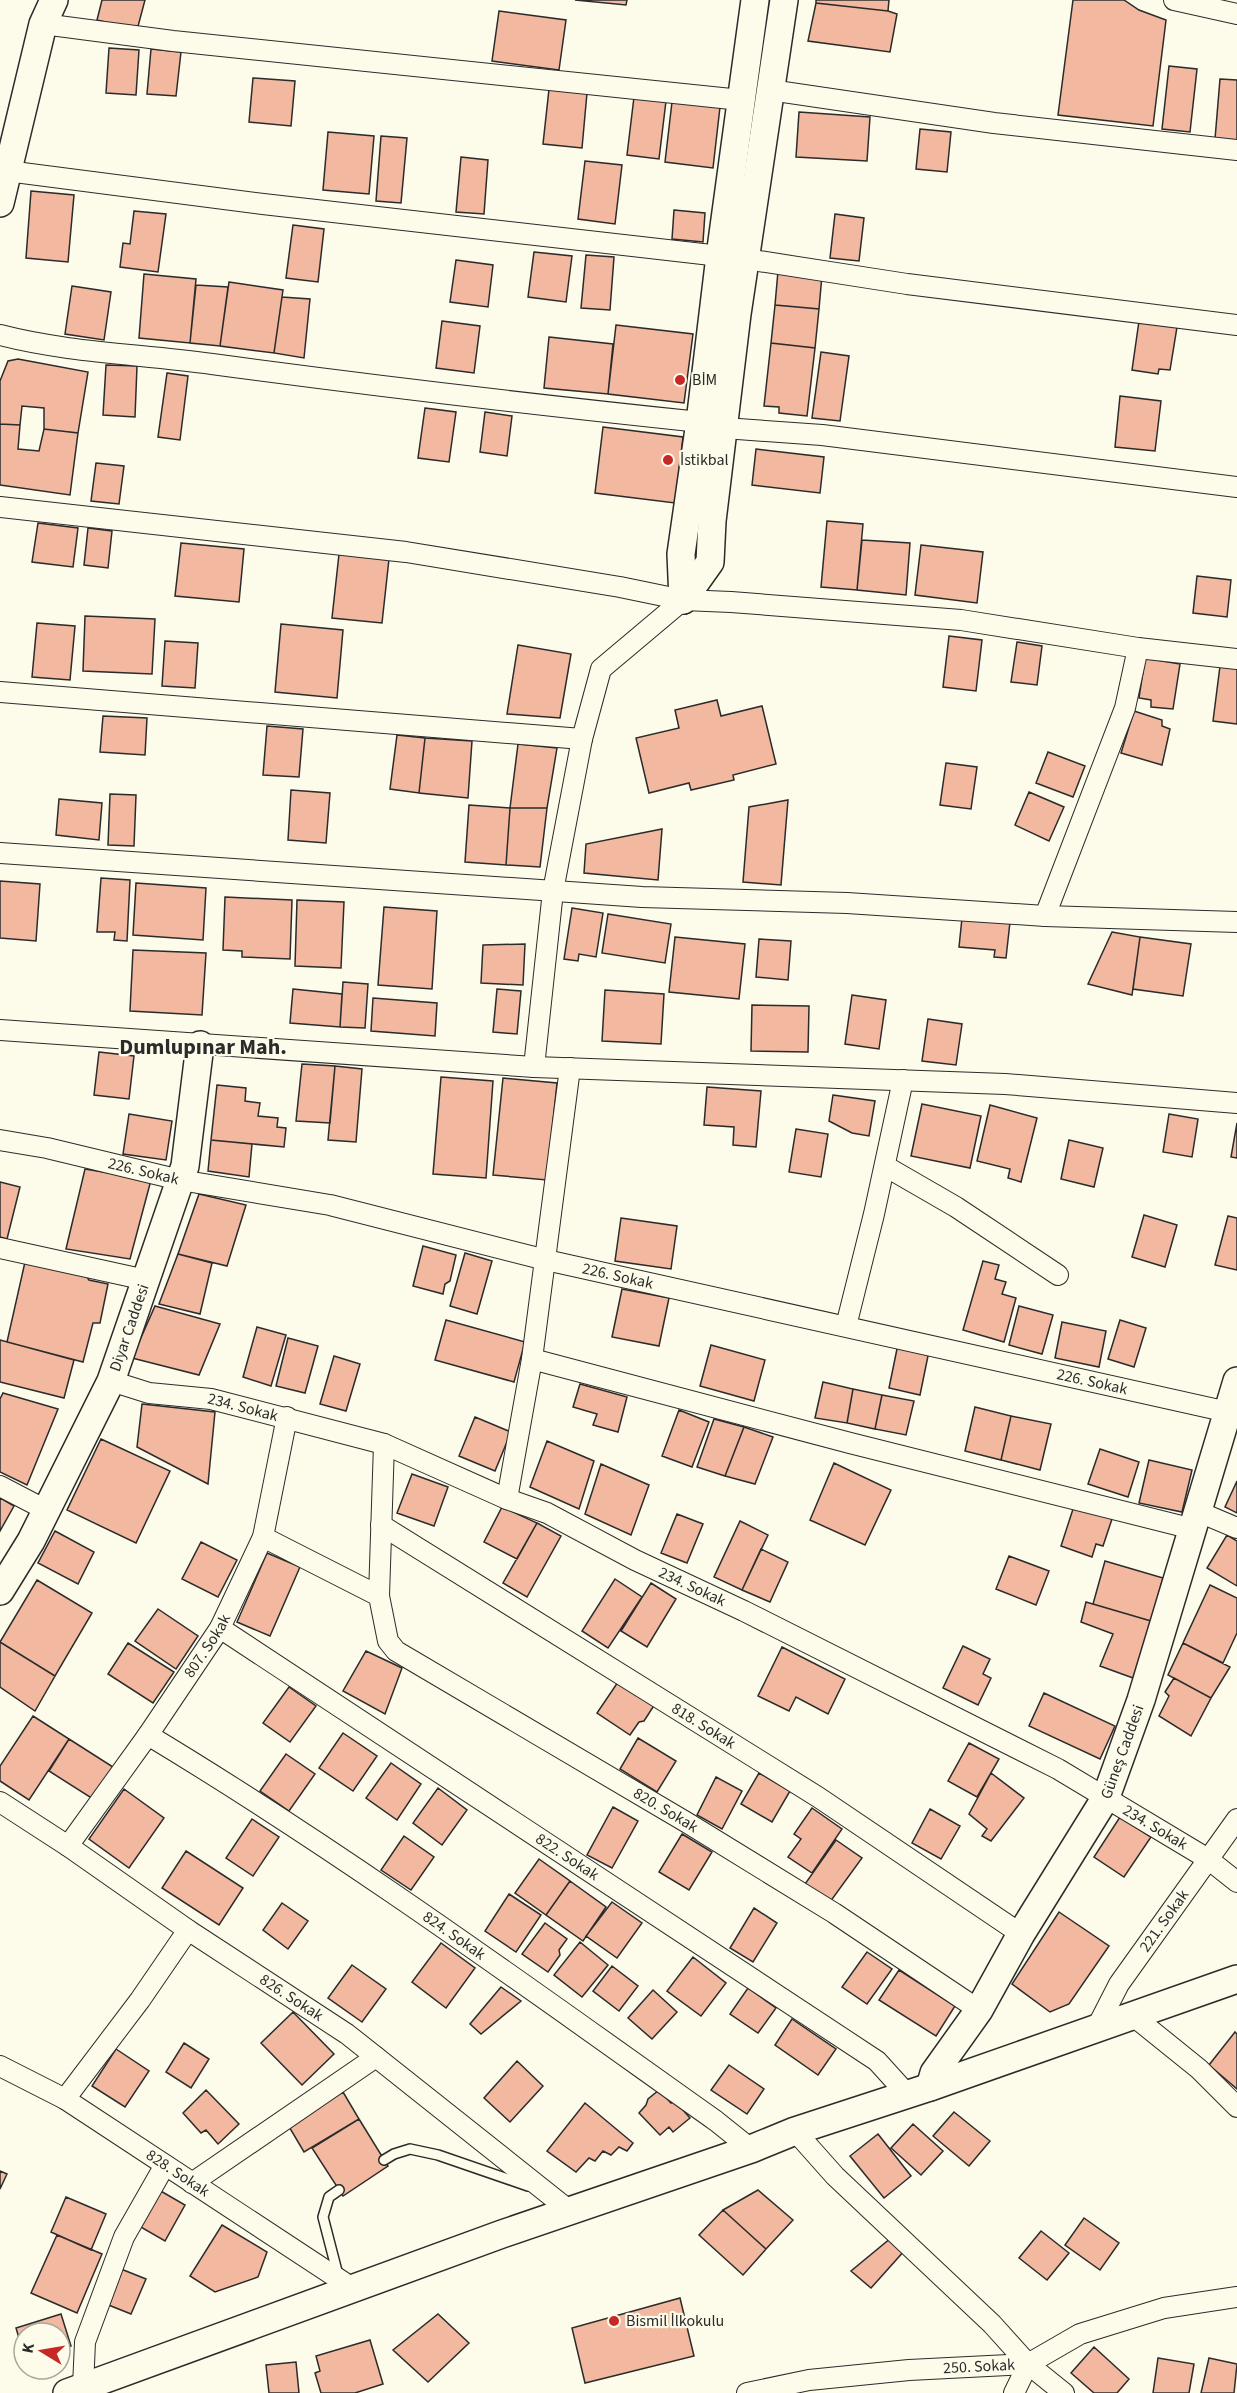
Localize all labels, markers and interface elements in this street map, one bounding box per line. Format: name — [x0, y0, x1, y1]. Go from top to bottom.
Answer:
place label: BİM — [692, 369, 717, 391]
marker: BİM — [673, 373, 687, 387]
place label: İstikbal — [680, 449, 729, 471]
marker: İstikbal — [661, 453, 675, 467]
district label: Dumlupınar Mah. — [119, 1031, 287, 1063]
street label: 226. Sokak — [106, 1152, 181, 1190]
street label: 226. Sokak — [580, 1257, 655, 1295]
street label: Diyar Caddesi — [104, 1281, 155, 1375]
street label: 226. Sokak — [1055, 1363, 1130, 1400]
street label: 234. Sokak — [205, 1388, 281, 1427]
street label: 234. Sokak — [655, 1562, 730, 1612]
street label: 807. Sokak — [179, 1610, 236, 1682]
street label: 818. Sokak — [667, 1697, 740, 1754]
street label: Güneş Caddesi — [1095, 1702, 1149, 1802]
street label: 820. Sokak — [629, 1782, 702, 1838]
street label: 234. Sokak — [1119, 1799, 1192, 1855]
street label: 822. Sokak — [531, 1828, 604, 1886]
street label: 221. Sokak — [1134, 1885, 1194, 1957]
street label: 824. Sokak — [418, 1906, 490, 1965]
street label: 826. Sokak — [255, 1969, 328, 2027]
street label: 828. Sokak — [142, 2144, 214, 2202]
place label: Bismil İlkokulu — [626, 2310, 724, 2332]
marker: Bismil İlkokulu — [607, 2314, 621, 2328]
north arrow — [12, 2321, 72, 2381]
text: K — [17, 2341, 40, 2355]
street label: 250. Sokak — [943, 2354, 1016, 2379]

